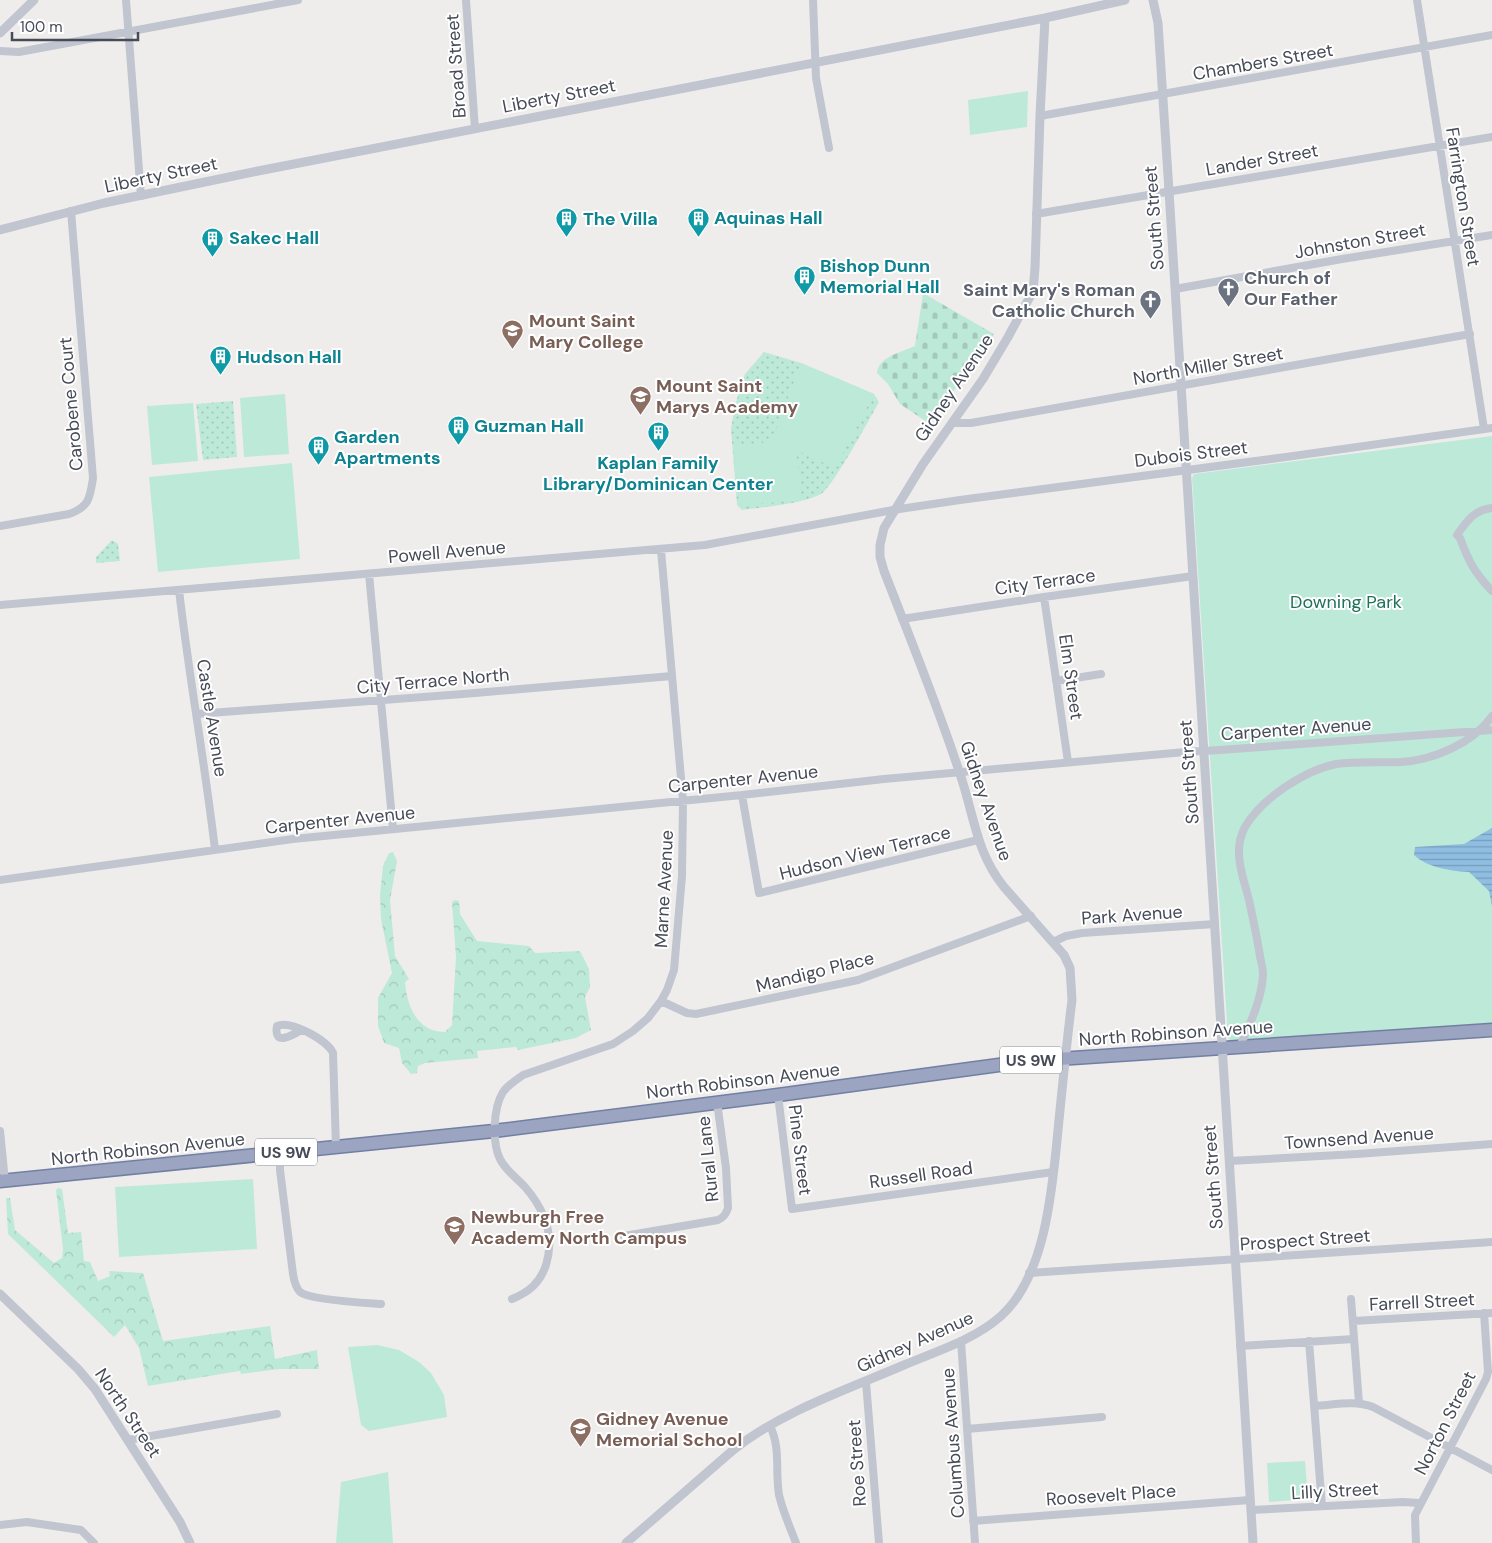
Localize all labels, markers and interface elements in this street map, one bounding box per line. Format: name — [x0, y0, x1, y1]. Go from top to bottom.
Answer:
scale bar — [12, 10, 139, 42]
street label: Broad Street — [440, 13, 472, 119]
text: 100 m — [20, 17, 63, 37]
street label: Chambers Street — [1191, 38, 1335, 86]
street label: Liberty Street — [500, 73, 618, 119]
street label: Farrington Street — [1440, 126, 1486, 268]
street label: Lander Street — [1204, 138, 1320, 182]
street label: Liberty Street — [102, 151, 220, 199]
street label: South Street — [1138, 165, 1170, 271]
building icon: Aquinas Hall — [686, 206, 710, 237]
place label: Aquinas Hall — [714, 206, 823, 230]
building icon: The Villa — [555, 207, 579, 238]
place label: The Villa — [583, 207, 658, 231]
street label: Johnston Street — [1293, 218, 1427, 264]
building icon: Sakec Hall — [201, 226, 225, 257]
place label: Sakec Hall — [229, 226, 319, 250]
place label: Bishop Dunn Memorial Hall — [820, 254, 940, 299]
building icon: Bishop Dunn Memorial Hall — [792, 264, 816, 295]
place label: Church of Our Father — [1244, 266, 1338, 311]
church icon: Church of Our Father — [1216, 276, 1240, 307]
place label: Saint Mary's Roman Catholic Church — [963, 278, 1135, 323]
church icon: Saint Mary's Roman Catholic Church — [1139, 288, 1163, 319]
place label: Mount Saint Mary College — [529, 309, 644, 354]
school or university icon: Mount Saint Mary College — [501, 319, 525, 350]
street label: Gidney Avenue — [909, 329, 999, 447]
street label: Carobene Court — [53, 336, 89, 472]
street label: North Miller Street — [1131, 341, 1285, 391]
building icon: Hudson Hall — [209, 345, 233, 376]
place label: Hudson Hall — [237, 345, 342, 369]
place label: Mount Saint Marys Academy — [656, 374, 798, 419]
school or university icon: Mount Saint Marys Academy — [628, 384, 652, 415]
building icon: Guzman Hall — [446, 414, 470, 445]
place label: Guzman Hall — [474, 414, 584, 438]
building icon: Kaplan Family Library/Dominican Center — [646, 421, 670, 452]
place label: Garden Apartments — [334, 425, 441, 470]
building icon: Garden Apartments — [306, 435, 330, 466]
street label: Dubois Street — [1133, 435, 1249, 473]
place label: Kaplan Family Library/Dominican Center — [543, 451, 773, 496]
street label: Powell Avenue — [387, 535, 507, 569]
street label: City Terrace — [993, 563, 1097, 601]
park label: Downing Park — [1290, 590, 1402, 614]
street label: Elm Street — [1053, 633, 1089, 721]
street label: Castle Avenue — [191, 658, 233, 778]
street label: City Terrace North — [356, 662, 510, 700]
street label: Carpenter Avenue — [1220, 712, 1372, 746]
street label: South Street — [1173, 719, 1205, 825]
street label: Gidney Avenue — [954, 738, 1018, 864]
street label: Carpenter Avenue — [667, 759, 819, 799]
street label: Carpenter Avenue — [264, 800, 416, 840]
street label: Hudson View Terrace — [777, 820, 953, 886]
street label: Marne Avenue — [649, 829, 679, 949]
street label: Park Avenue — [1081, 899, 1183, 931]
street label: Mandigo Place — [754, 946, 876, 998]
street label: North Robinson Avenue — [1078, 1014, 1274, 1052]
road number: US 9W — [1000, 1046, 1062, 1074]
street label: North Robinson Avenue — [645, 1057, 841, 1105]
street label: Pine Street — [783, 1103, 817, 1197]
street label: Rural Lane — [692, 1115, 724, 1203]
street label: Townsend Avenue — [1283, 1121, 1435, 1155]
street label: South Street — [1197, 1124, 1229, 1230]
street label: North Robinson Avenue — [50, 1127, 246, 1171]
road number: US 9W — [255, 1138, 317, 1166]
street label: Russell Road — [868, 1156, 974, 1194]
place label: Newburgh Free Academy North Campus — [471, 1205, 687, 1250]
school or university icon: Newburgh Free Academy North Campus — [443, 1215, 467, 1246]
street label: Prospect Street — [1239, 1223, 1371, 1257]
street label: Farrell Street — [1369, 1287, 1475, 1317]
street label: Gidney Avenue — [853, 1306, 977, 1378]
street label: North Street — [89, 1364, 167, 1462]
street label: Columbus Avenue — [936, 1367, 970, 1519]
street label: Norton Street — [1409, 1367, 1481, 1479]
place label: Gidney Avenue Memorial School — [596, 1407, 742, 1452]
school or university icon: Gidney Avenue Memorial School — [568, 1417, 592, 1448]
street label: Roe Street — [842, 1419, 872, 1507]
street label: Lilly Street — [1291, 1477, 1379, 1505]
street label: Roosevelt Place — [1045, 1478, 1177, 1512]

